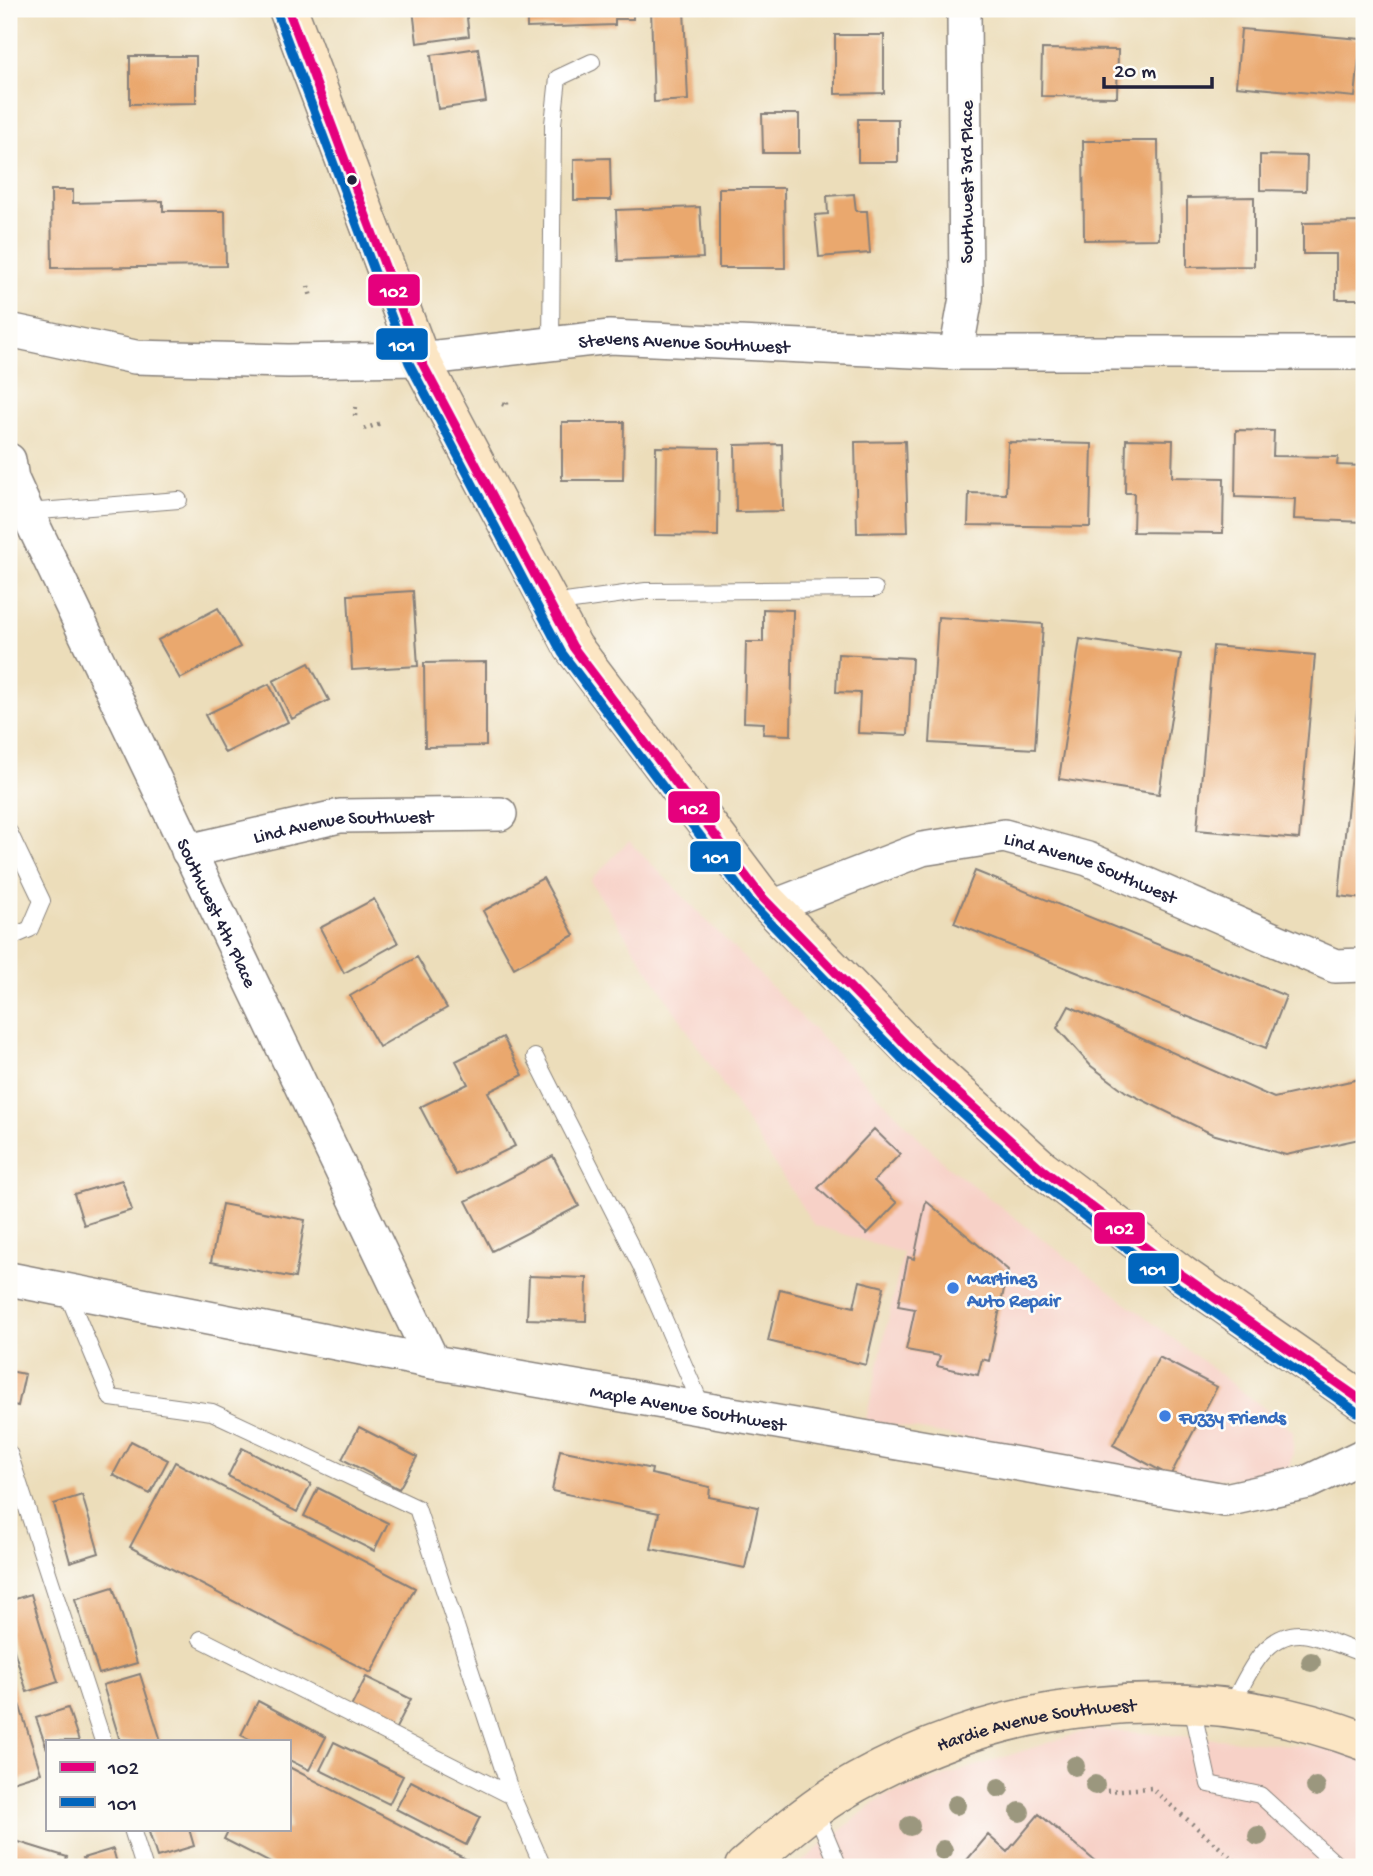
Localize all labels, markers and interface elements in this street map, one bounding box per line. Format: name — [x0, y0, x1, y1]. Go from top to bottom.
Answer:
scale bar — [1104, 46, 1212, 90]
text: 20 m — [1114, 61, 1156, 86]
street label: Southwest 3rd Place — [957, 100, 980, 264]
unlabelled marker — [345, 173, 359, 187]
line badge: 102 — [367, 273, 421, 307]
text: 102 — [379, 282, 409, 305]
line badge: 101 — [375, 327, 429, 361]
street label: Stevens Avenue Southwest — [577, 329, 792, 360]
text: 101 — [388, 336, 415, 359]
line badge: 102 — [667, 790, 721, 824]
text: 102 — [679, 799, 709, 822]
street label: Lind Avenue Southwest — [251, 807, 436, 851]
street label: Lind Avenue Southwest — [1001, 829, 1182, 912]
street label: Southwest 4th Place — [170, 835, 260, 992]
line badge: 101 — [689, 840, 742, 873]
text: 101 — [702, 848, 729, 871]
line badge: 102 — [1093, 1211, 1146, 1245]
text: 102 — [1105, 1219, 1135, 1242]
line badge: 101 — [1127, 1252, 1180, 1285]
text: 101 — [1139, 1260, 1166, 1283]
place label: Martinez Auto Repair — [966, 1269, 1062, 1314]
marker: Martinez Auto Repair — [945, 1280, 961, 1296]
street label: Maple Avenue Southwest — [588, 1382, 789, 1439]
marker: Fuzzy Friends — [1157, 1408, 1173, 1424]
place label: Fuzzy Friends — [1178, 1408, 1287, 1431]
street label: Hardie Avenue Southwest — [934, 1695, 1139, 1759]
legend — [46, 1740, 290, 1830]
text: 102 — [107, 1758, 139, 1783]
text: 101 — [107, 1794, 137, 1819]

